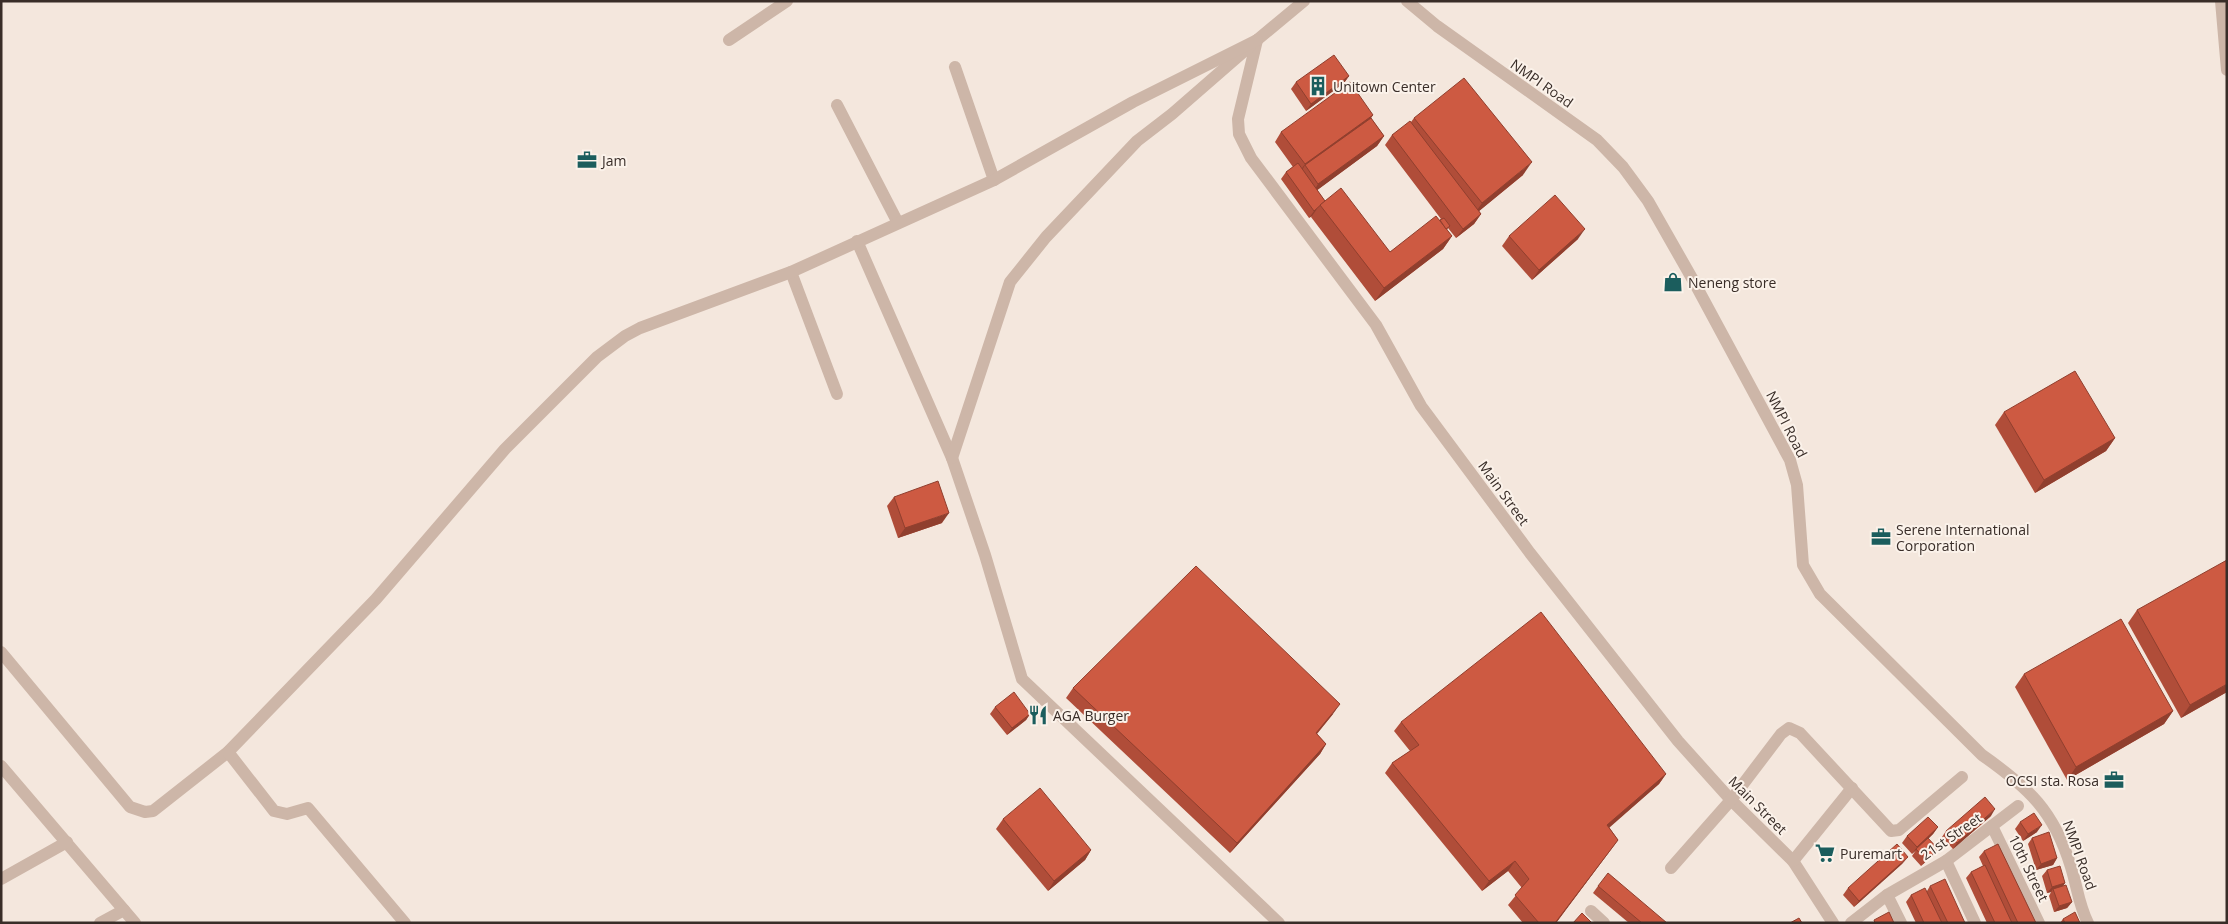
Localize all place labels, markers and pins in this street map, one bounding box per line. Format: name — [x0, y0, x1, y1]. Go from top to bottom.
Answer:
building icon: Unitown Center — [1307, 75, 1329, 97]
place label: Unitown Center — [1333, 77, 1436, 96]
office icon: Jam — [576, 149, 598, 171]
place label: Jam — [600, 151, 627, 170]
shop icon: Neneng store — [1662, 271, 1684, 293]
place label: Neneng store — [1688, 273, 1776, 292]
place label: Serene International Corporation — [1896, 520, 2030, 555]
office icon: Serene International Corporation — [1870, 526, 1892, 548]
restaurant icon: AGA Burger — [1027, 704, 1049, 726]
place label: AGA Burger — [1053, 706, 1129, 725]
office icon: OCSI sta. Rosa — [2103, 769, 2125, 791]
place label: OCSI sta. Rosa — [2006, 771, 2099, 790]
supermarket icon: Puremart — [1814, 842, 1836, 864]
place label: Puremart — [1840, 844, 1902, 863]

